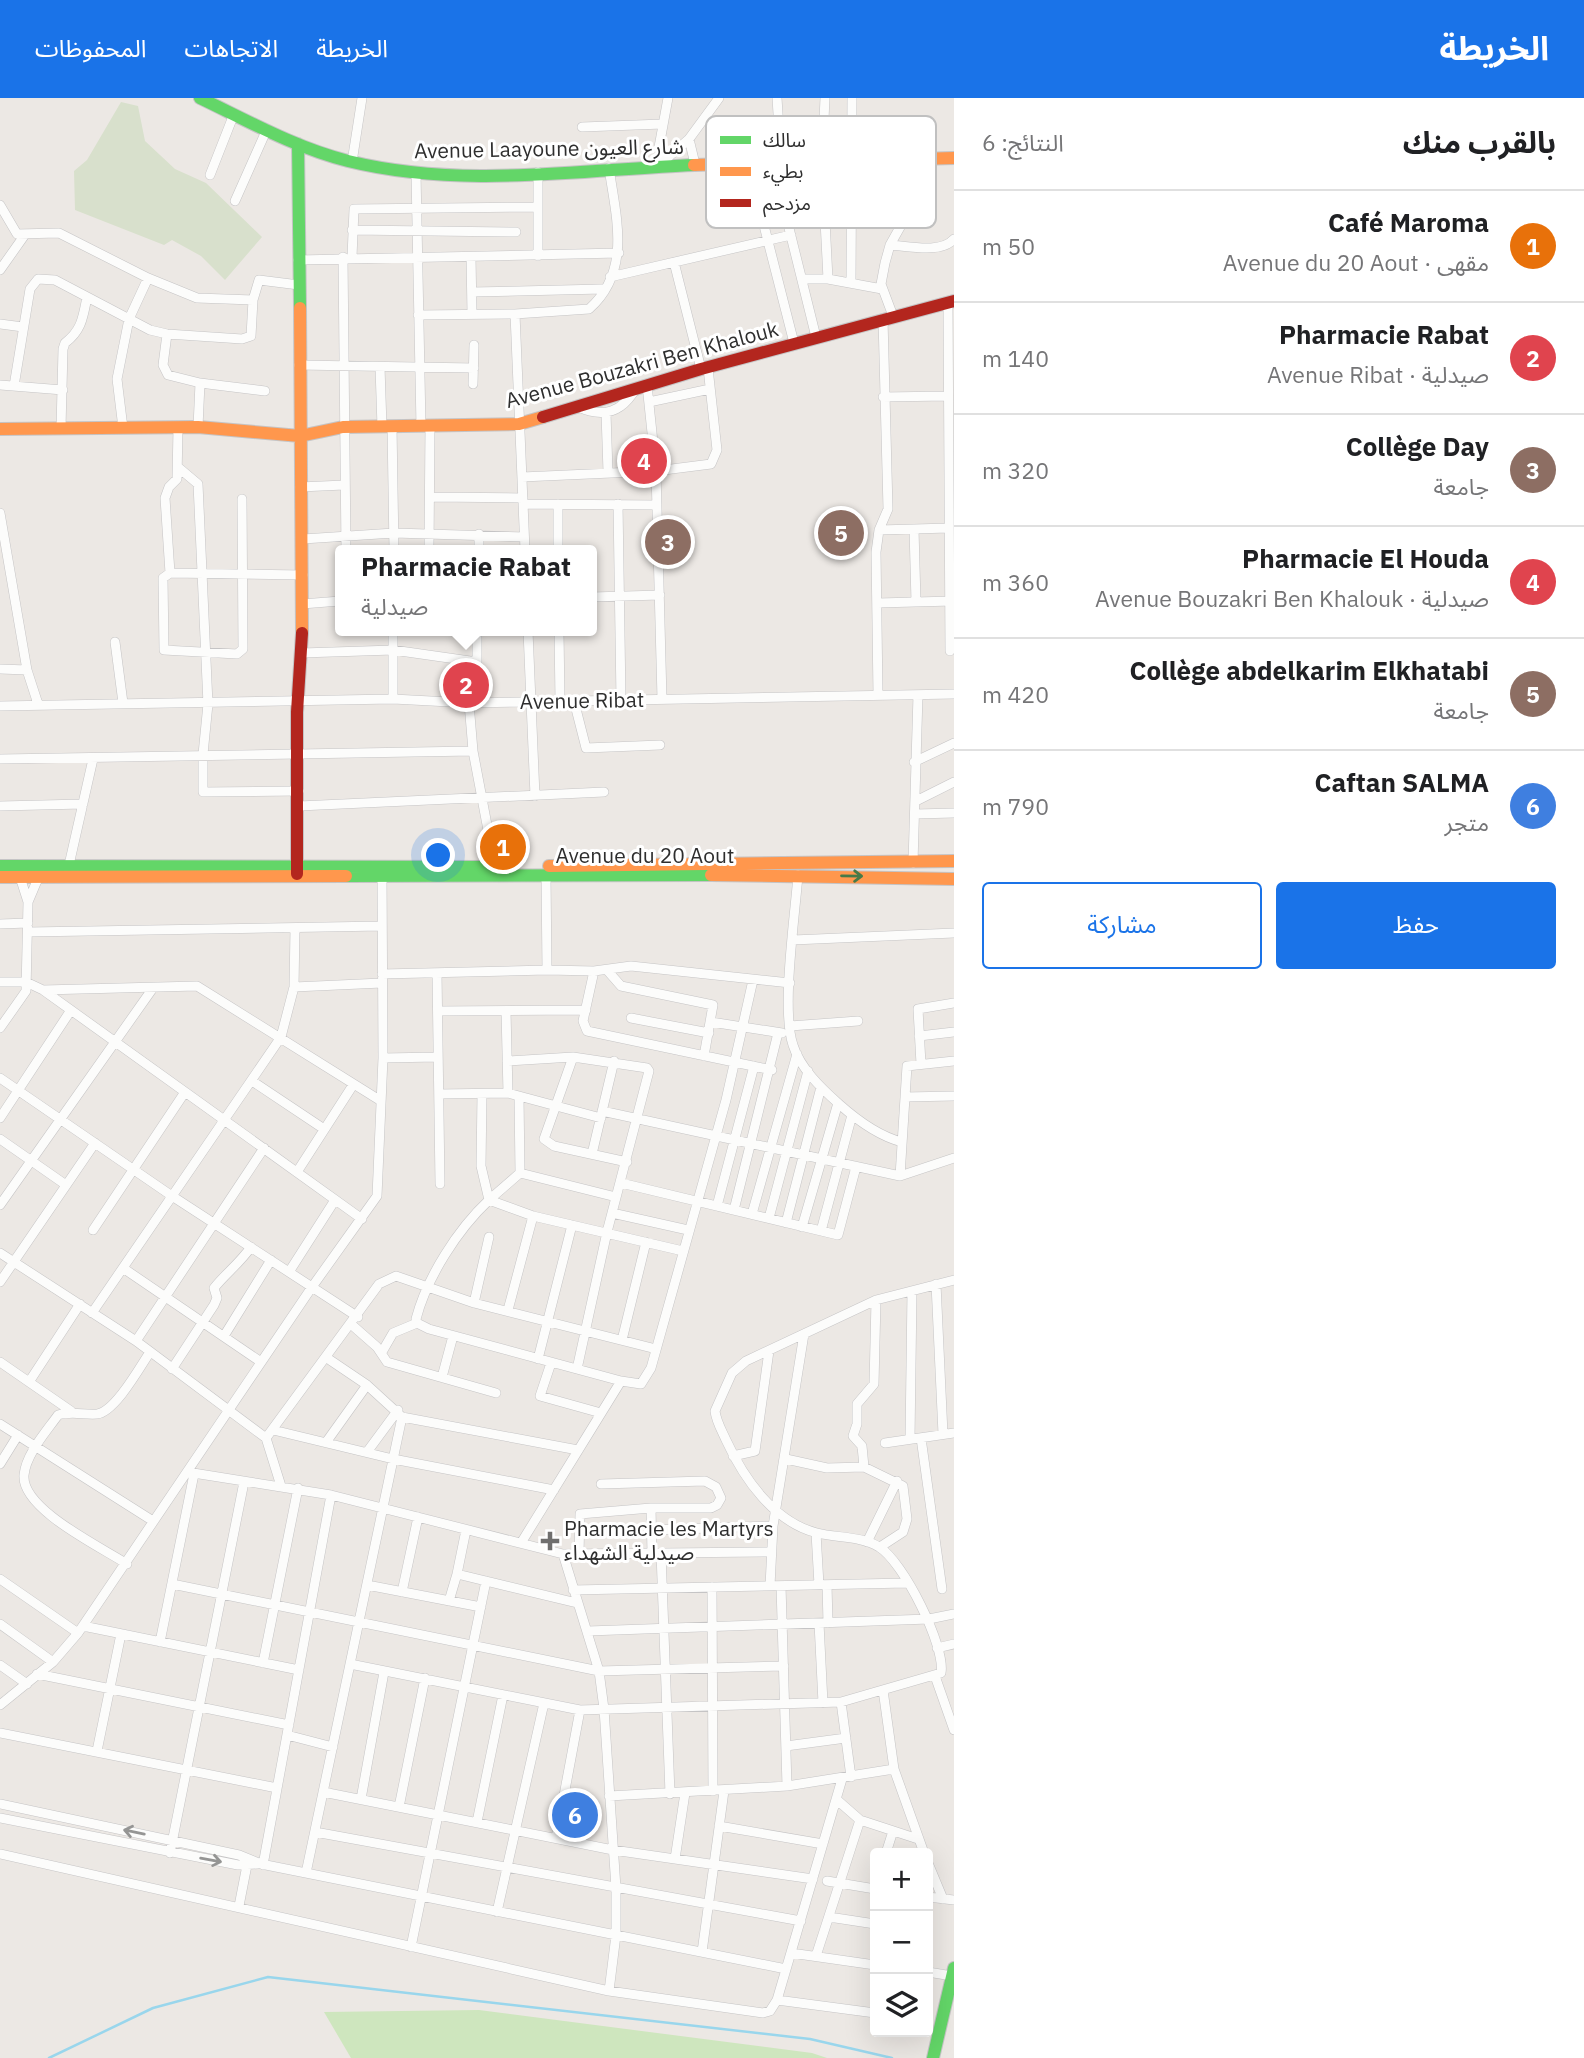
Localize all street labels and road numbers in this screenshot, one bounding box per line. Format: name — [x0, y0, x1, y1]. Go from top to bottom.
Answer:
street label: Avenue Laayoune شارع العيون — [414, 132, 684, 166]
street label: Avenue Bouzakri Ben Khalouk — [502, 314, 781, 414]
street label: Avenue Ribat — [519, 685, 644, 715]
street label: Avenue du 20 Aout — [556, 841, 734, 869]

